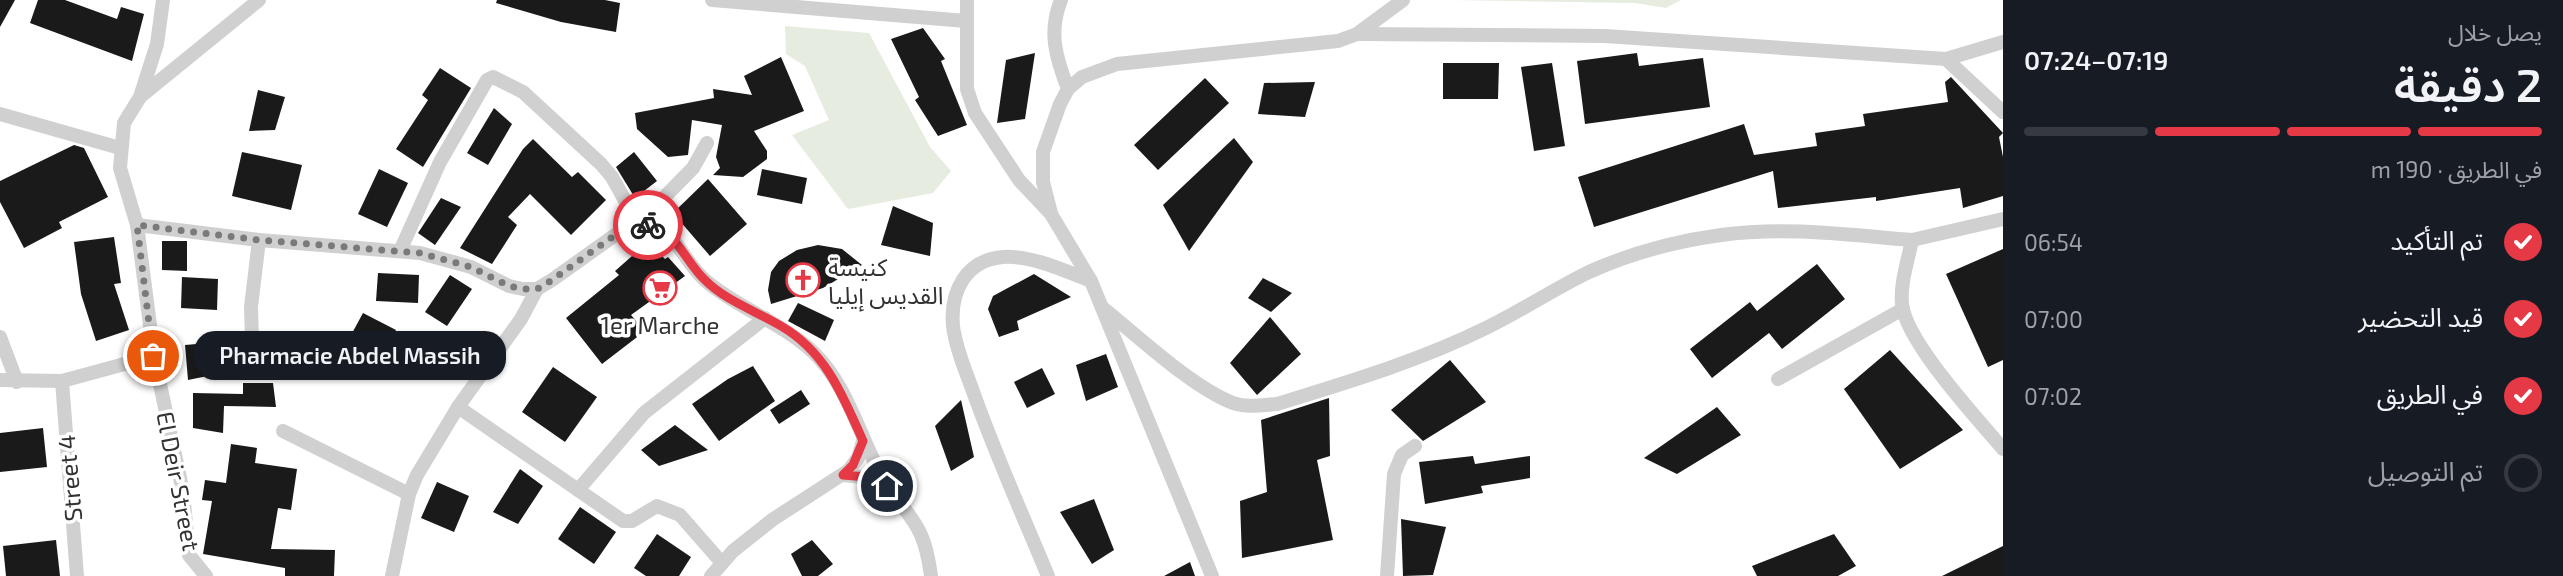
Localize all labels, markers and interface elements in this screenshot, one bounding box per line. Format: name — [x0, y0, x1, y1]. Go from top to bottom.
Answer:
text: يصل خلال — [2448, 18, 2542, 46]
text: 07:19–07:24 — [2024, 44, 2168, 75]
text: 2 دقيقة — [2394, 56, 2542, 111]
text: في الطريق · 190 m — [2371, 155, 2542, 183]
courier — [613, 190, 683, 260]
icon: bike — [629, 206, 667, 244]
icon: check — [2504, 223, 2542, 261]
text: تم التأكيد — [2390, 224, 2483, 255]
text: 06:54 — [2024, 228, 2083, 256]
place label: كنيسة القديس إيليا — [828, 252, 944, 312]
church icon: كنيسة القديس إيليا — [784, 261, 822, 299]
supermarket icon: 1er Marche — [641, 269, 679, 307]
icon: check — [2504, 300, 2542, 338]
text: قيد التحضير — [2358, 301, 2483, 332]
text: 07:00 — [2024, 305, 2083, 333]
place label: 1er Marche — [600, 310, 720, 339]
pin — [123, 326, 183, 386]
callout: Pharmacie Abdel Massih — [195, 332, 506, 380]
icon: bag — [134, 337, 172, 375]
text: Pharmacie Abdel Massih — [219, 341, 481, 369]
icon: check — [2504, 377, 2542, 415]
text: في الطريق — [2377, 378, 2483, 409]
text: 07:02 — [2024, 382, 2082, 410]
street label: El Deir Street — [151, 409, 207, 553]
street label: Street 4 — [51, 433, 87, 523]
text: تم التوصيل — [2368, 455, 2483, 486]
pin — [857, 456, 917, 516]
icon: home — [868, 467, 906, 505]

